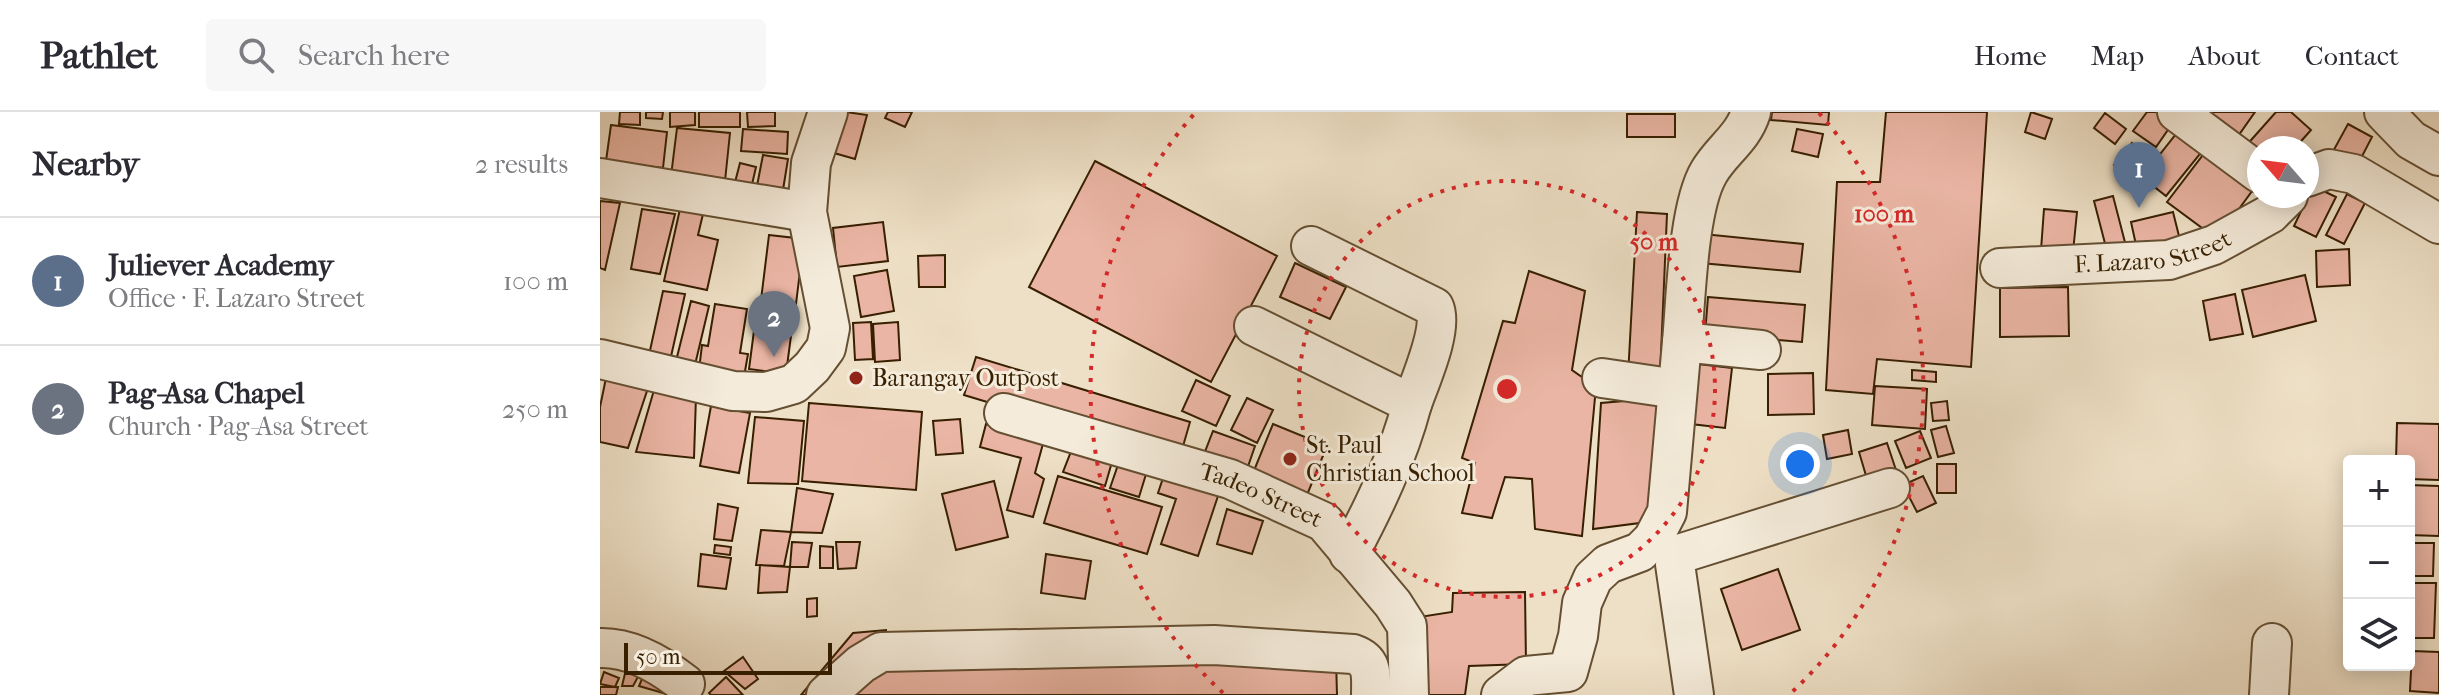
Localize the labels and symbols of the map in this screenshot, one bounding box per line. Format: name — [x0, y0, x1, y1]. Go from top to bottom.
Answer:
north arrow — [2247, 136, 2319, 208]
pin: 1 — [2113, 142, 2165, 208]
text: 100 m — [1854, 200, 1915, 228]
street label: F. Lazaro Street — [2073, 224, 2236, 278]
text: 50 m — [1630, 228, 1679, 256]
pin: 2 — [748, 291, 800, 357]
place label: Barangay Outpost — [872, 364, 1060, 392]
marker: Barangay Outpost — [847, 369, 865, 387]
centre of rings — [1493, 375, 1521, 403]
place label: St. Paul Christian School — [1306, 431, 1475, 487]
your location — [1780, 444, 1820, 484]
marker: St. Paul Christian School — [1281, 450, 1299, 468]
street label: Tadeo Street — [1196, 457, 1327, 534]
scale bar — [624, 639, 832, 675]

